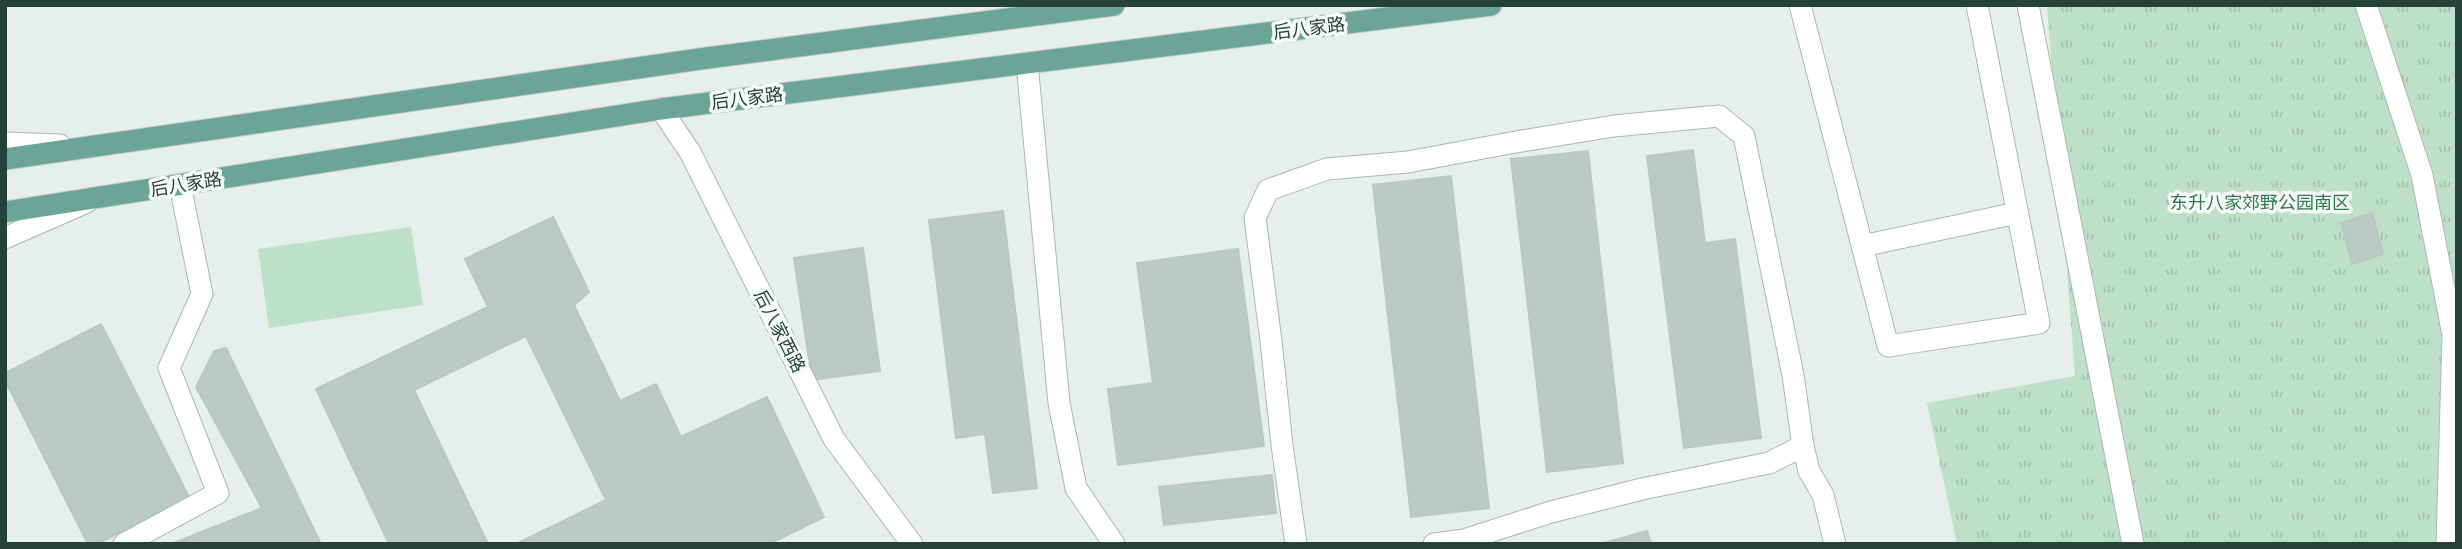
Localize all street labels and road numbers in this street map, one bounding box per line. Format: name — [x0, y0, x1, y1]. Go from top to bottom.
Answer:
street label: 后八家路 — [1272, 11, 1346, 45]
street label: 后八家路 — [710, 81, 784, 115]
street label: 后八家路 — [148, 166, 224, 202]
street label: 后八家西路 — [748, 285, 812, 377]

